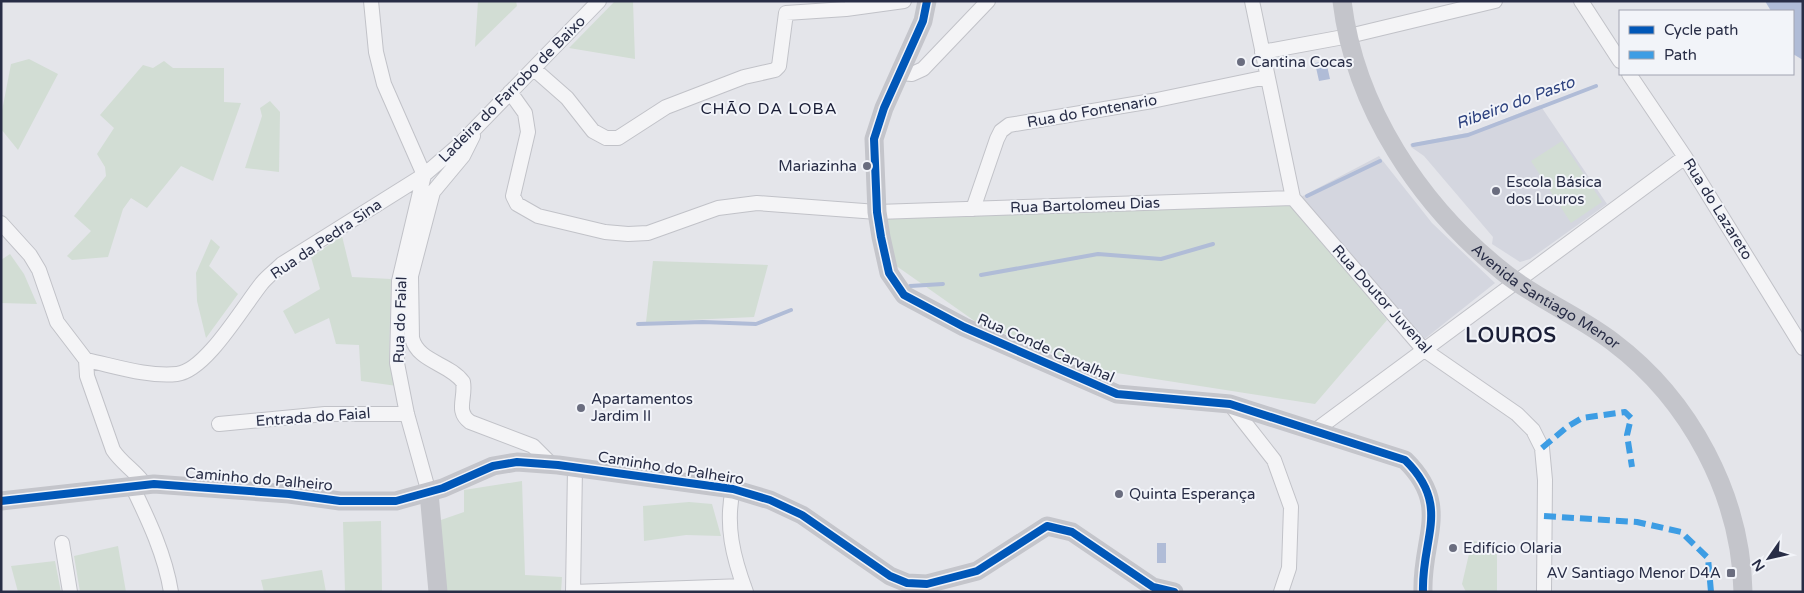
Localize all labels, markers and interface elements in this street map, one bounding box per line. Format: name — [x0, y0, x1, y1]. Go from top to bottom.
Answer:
legend — [1619, 10, 1794, 75]
street label: Ladeira do Farrobo de Baixo — [435, 12, 589, 166]
text: Cycle path — [1664, 21, 1738, 39]
text: Path — [1664, 46, 1697, 64]
place label: Cantina Cocas — [1251, 53, 1353, 71]
marker: Cantina Cocas — [1235, 56, 1247, 68]
water label: Ribeiro do Pasto — [1453, 72, 1579, 134]
street label: Rua do Fontenario — [1026, 91, 1158, 131]
district label: CHÃO DA LOBA — [700, 99, 838, 119]
street label: Rua do Lazareto — [1680, 155, 1756, 263]
place label: Mariazinha — [778, 157, 857, 175]
marker: Mariazinha — [861, 160, 873, 172]
place label: Escola Básica dos Louros — [1506, 173, 1602, 208]
marker: Escola Básica dos Louros — [1490, 185, 1502, 197]
street label: Rua Bartolomeu Dias — [1010, 193, 1160, 217]
street label: Rua da Pedra Sina — [267, 195, 385, 283]
street label: Avenida Santiago Menor — [1468, 240, 1624, 353]
street label: Rua Doutor Juvenal — [1329, 241, 1435, 357]
street label: Rua do Faial — [389, 276, 411, 364]
street label: Rua Conde Carvalhal — [975, 310, 1117, 386]
district label: LOUROS — [1465, 324, 1557, 348]
place label: Apartamentos Jardim II — [591, 390, 693, 425]
marker: Apartamentos Jardim II — [575, 402, 587, 414]
street label: Entrada do Faial — [255, 404, 371, 430]
street label: Caminho do Palheiro — [597, 448, 745, 488]
street label: Caminho do Palheiro — [184, 464, 334, 494]
place label: Quinta Esperança — [1129, 485, 1255, 503]
marker: Quinta Esperança — [1113, 488, 1125, 500]
north arrow — [1744, 533, 1794, 583]
place label: Edifício Olaria — [1463, 539, 1562, 557]
marker: Edifício Olaria — [1447, 542, 1459, 554]
text: N — [1748, 556, 1769, 574]
place label: AV Santiago Menor D4A — [1547, 564, 1721, 582]
marker: AV Santiago Menor D4A — [1725, 567, 1737, 579]

